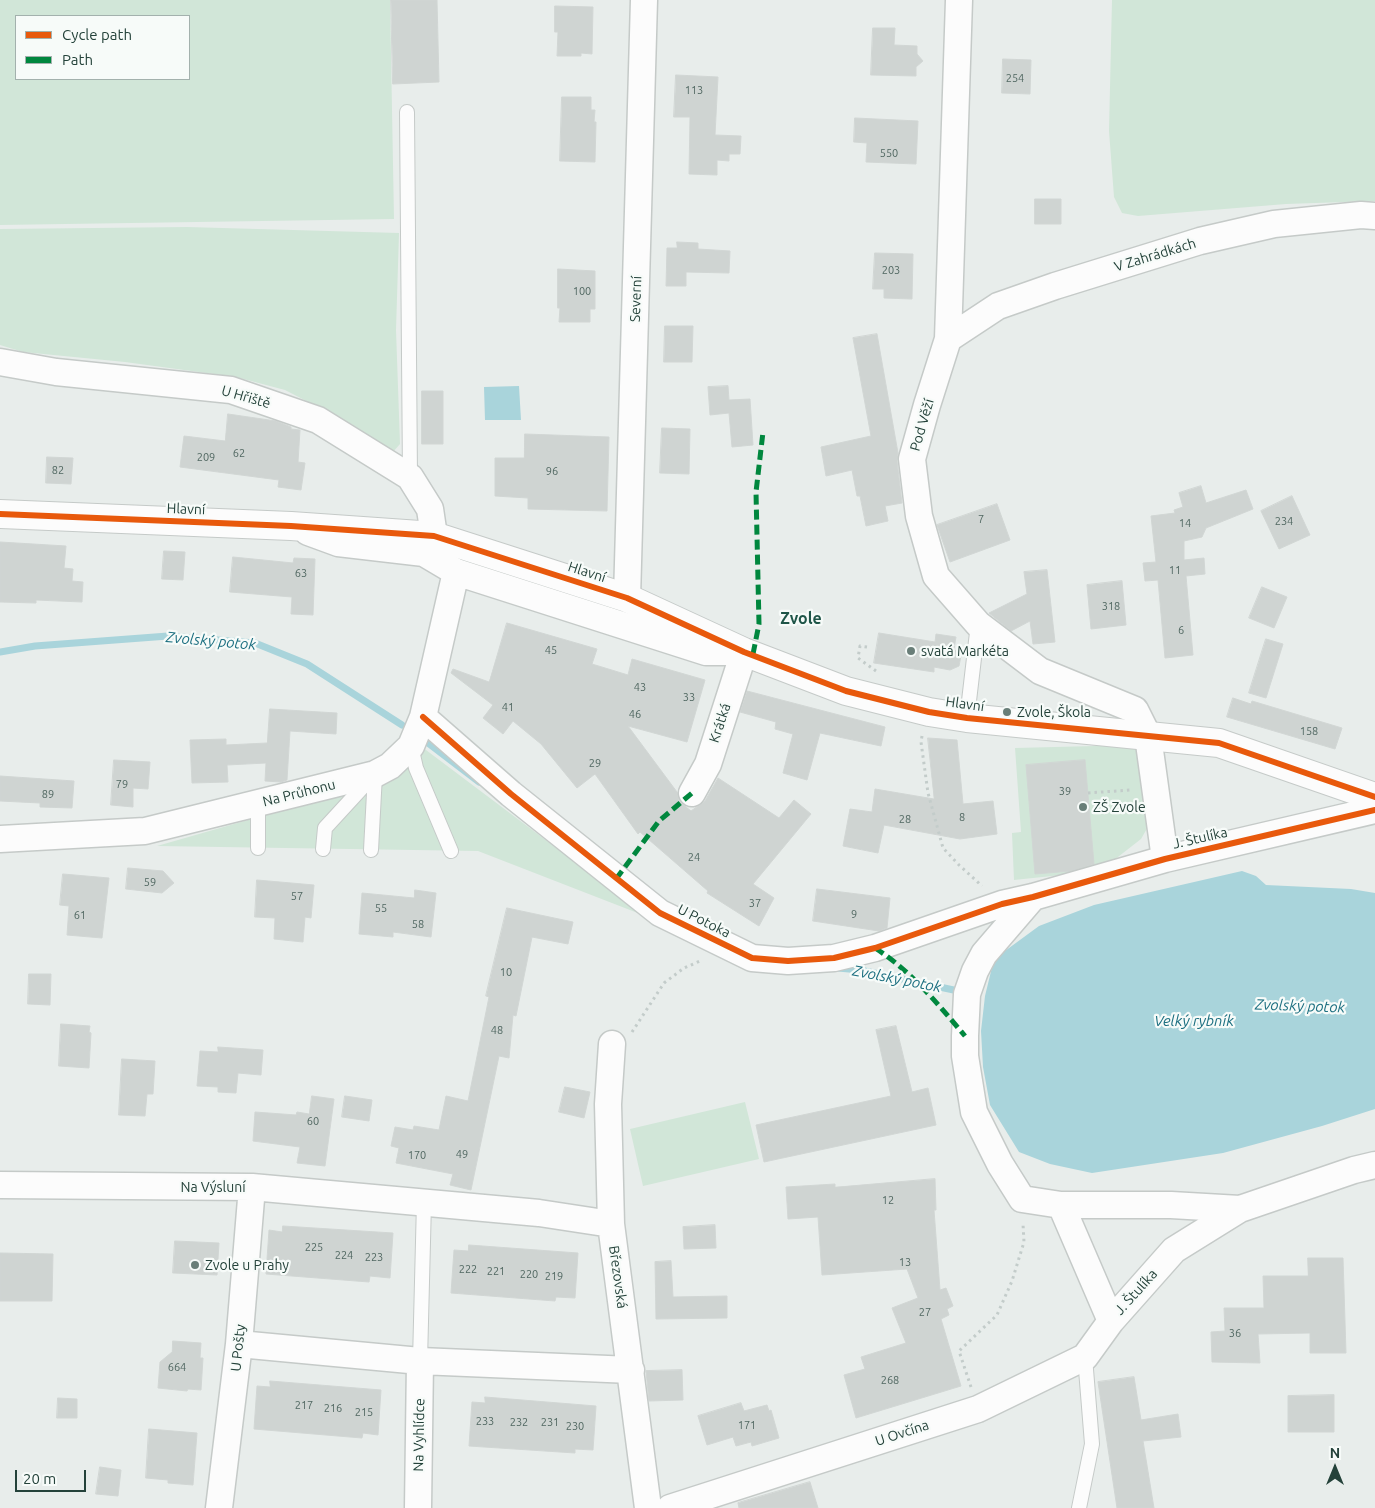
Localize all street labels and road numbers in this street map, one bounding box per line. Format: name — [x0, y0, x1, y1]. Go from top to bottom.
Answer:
street label: V Zahrádkách — [1112, 235, 1198, 275]
street label: Severní — [627, 276, 645, 322]
street label: U Hřiště — [219, 382, 273, 412]
street label: Pod Věží — [907, 397, 937, 453]
street label: Hlavní — [166, 500, 206, 518]
street label: Hlavní — [566, 558, 608, 586]
street label: Hlavní — [945, 693, 985, 715]
street label: Krátká — [706, 701, 734, 745]
street label: Na Průhonu — [261, 776, 337, 810]
street label: J. Štulíka — [1171, 824, 1229, 852]
street label: U Potoka — [675, 901, 733, 941]
street label: Na Výsluní — [180, 1179, 246, 1195]
street label: Březovská — [605, 1244, 631, 1310]
street label: J. Štulíka — [1111, 1266, 1161, 1318]
street label: U Pošty — [227, 1323, 249, 1373]
street label: Na Vyhlídce — [410, 1398, 428, 1472]
street label: U Ovčína — [873, 1416, 931, 1450]

